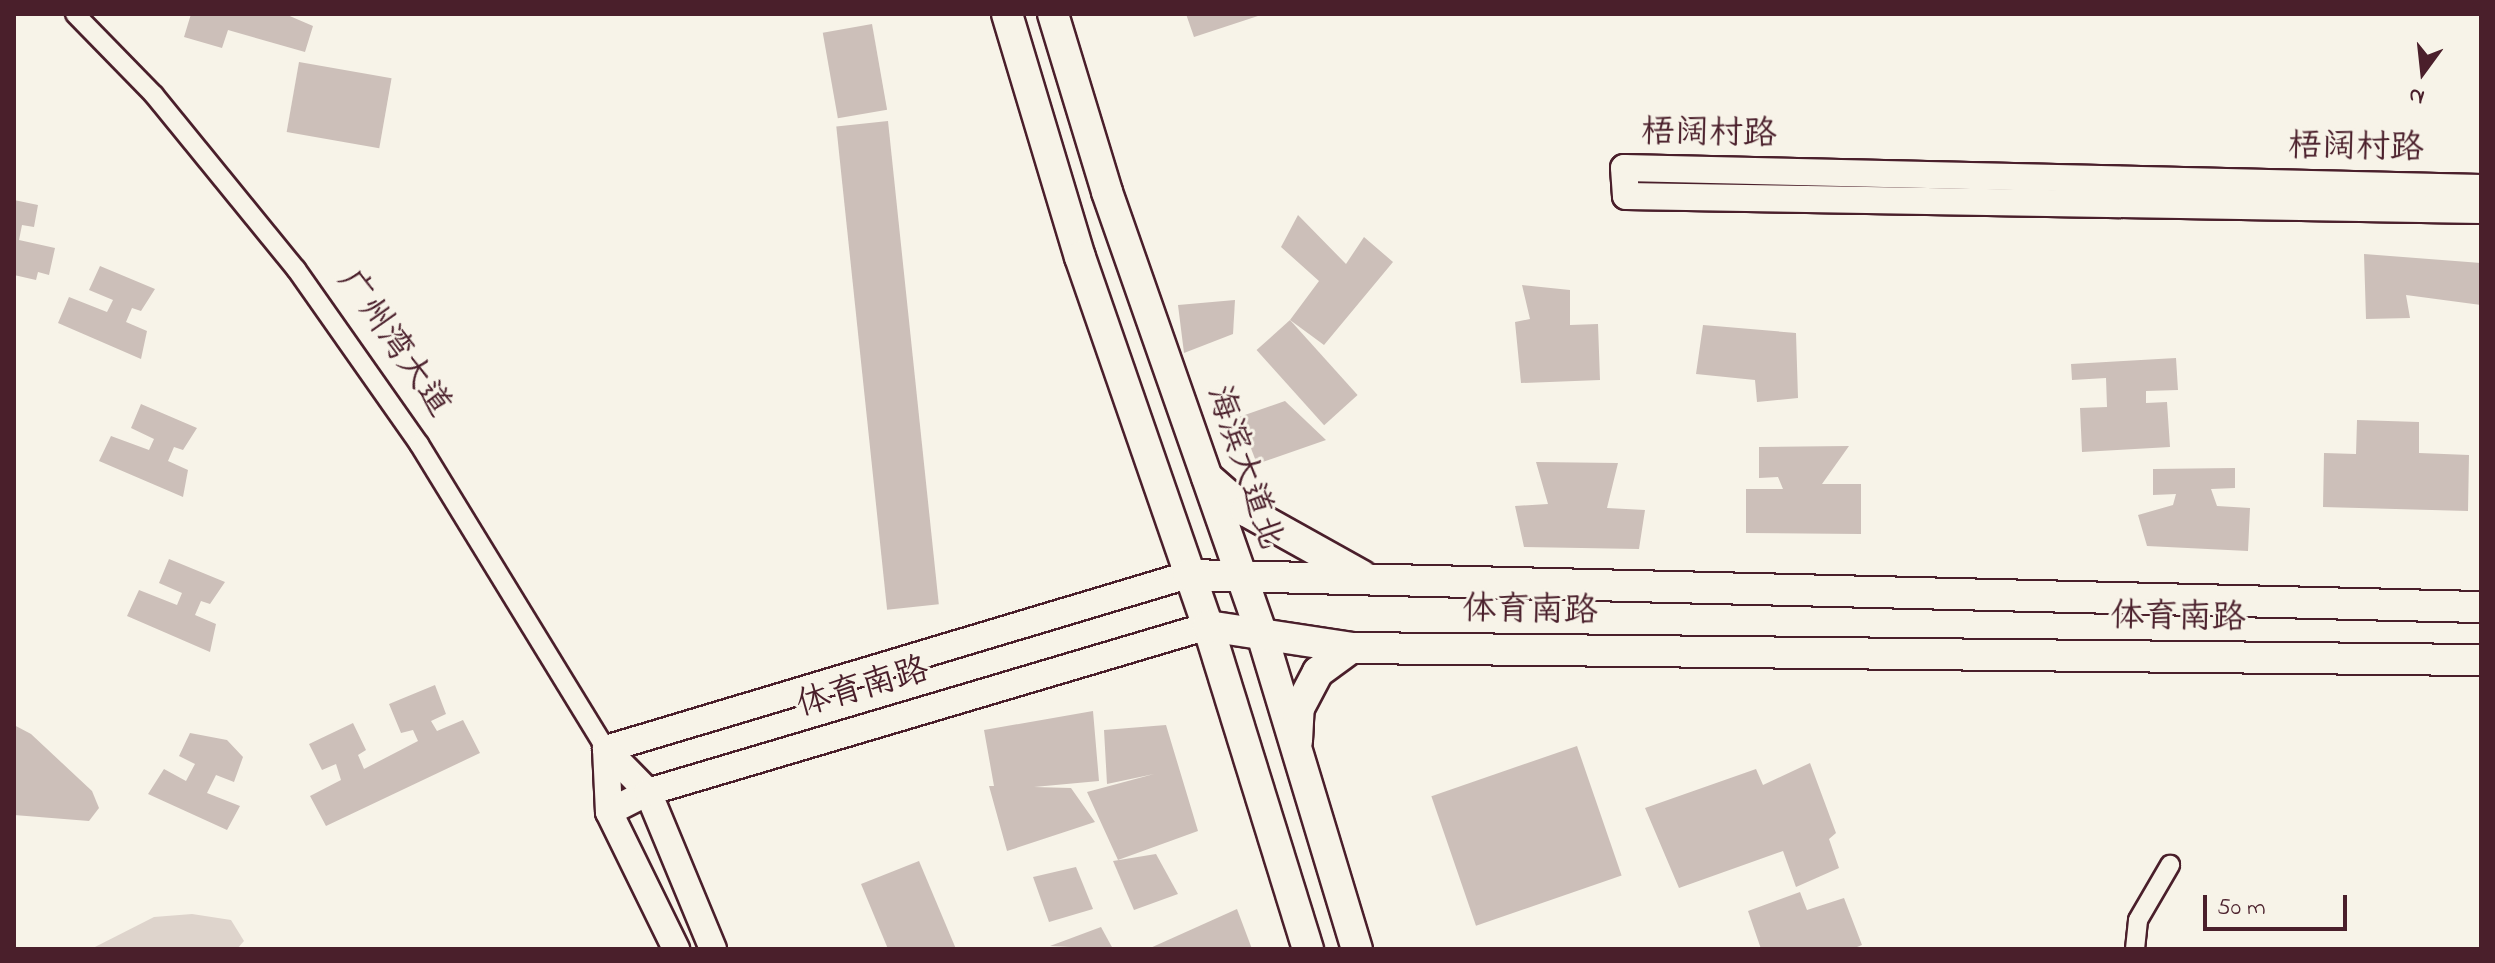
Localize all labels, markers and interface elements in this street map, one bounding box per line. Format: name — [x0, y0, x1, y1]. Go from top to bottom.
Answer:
north arrow — [2383, 32, 2463, 112]
text: N — [2405, 78, 2428, 113]
street label: 梧阔村路 — [1641, 113, 1777, 157]
street label: 梧阔村路 — [2288, 127, 2424, 171]
street label: 广州湾大道 — [328, 263, 458, 425]
street label: 海滨大道北 — [1196, 381, 1290, 555]
street label: 体育南路 — [1462, 590, 1598, 634]
street label: 体育南路 — [2110, 597, 2246, 641]
street label: 体育南路 — [792, 651, 934, 727]
scale bar — [2207, 879, 2351, 929]
text: 50 m — [2217, 891, 2266, 926]

